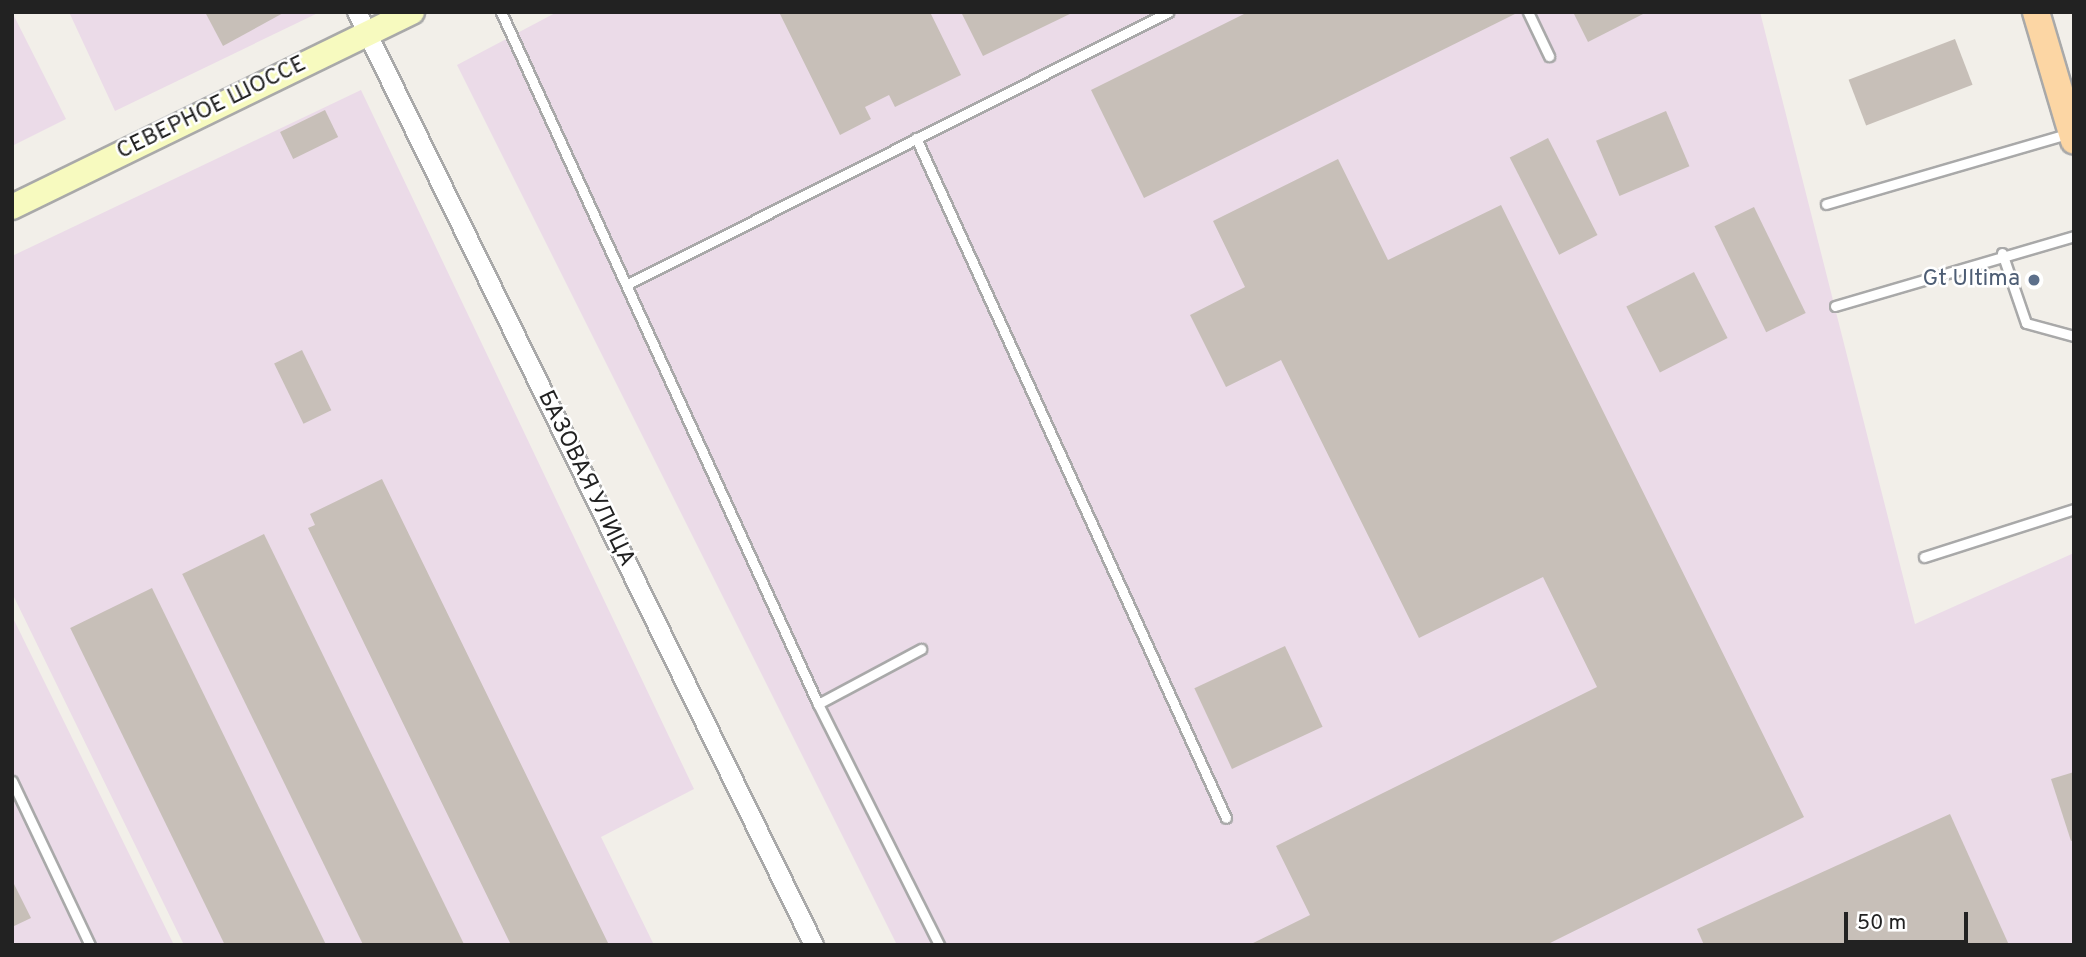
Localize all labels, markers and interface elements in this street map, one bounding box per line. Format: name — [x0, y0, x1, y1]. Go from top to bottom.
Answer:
street label: СЕВЕРНОЕ ШОССЕ — [113, 51, 311, 167]
place label: Gt Ultima — [1922, 266, 2020, 294]
marker: Gt Ultima — [2026, 272, 2042, 288]
street label: БАЗОВАЯ УЛИЦА — [530, 387, 640, 571]
scale bar — [1848, 898, 1972, 942]
text: 50 m — [1857, 910, 1906, 937]

